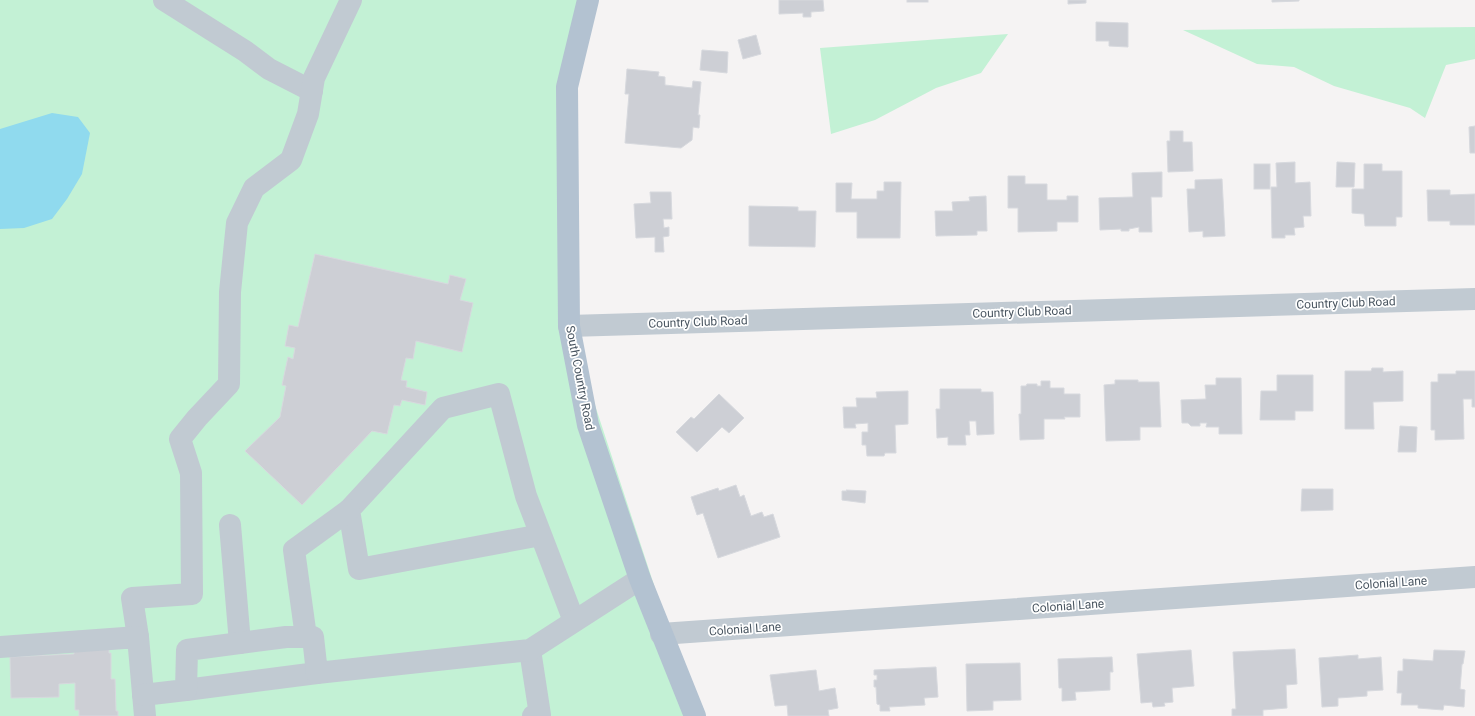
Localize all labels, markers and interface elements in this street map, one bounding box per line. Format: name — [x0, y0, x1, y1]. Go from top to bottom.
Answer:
street label: Country Club Road — [1296, 294, 1396, 312]
street label: Country Club Road — [972, 303, 1072, 321]
street label: Country Club Road — [648, 313, 748, 331]
street label: South Country Road — [563, 325, 597, 431]
street label: Colonial Lane — [1354, 573, 1428, 593]
street label: Colonial Lane — [1031, 596, 1105, 616]
street label: Colonial Lane — [708, 619, 782, 639]

